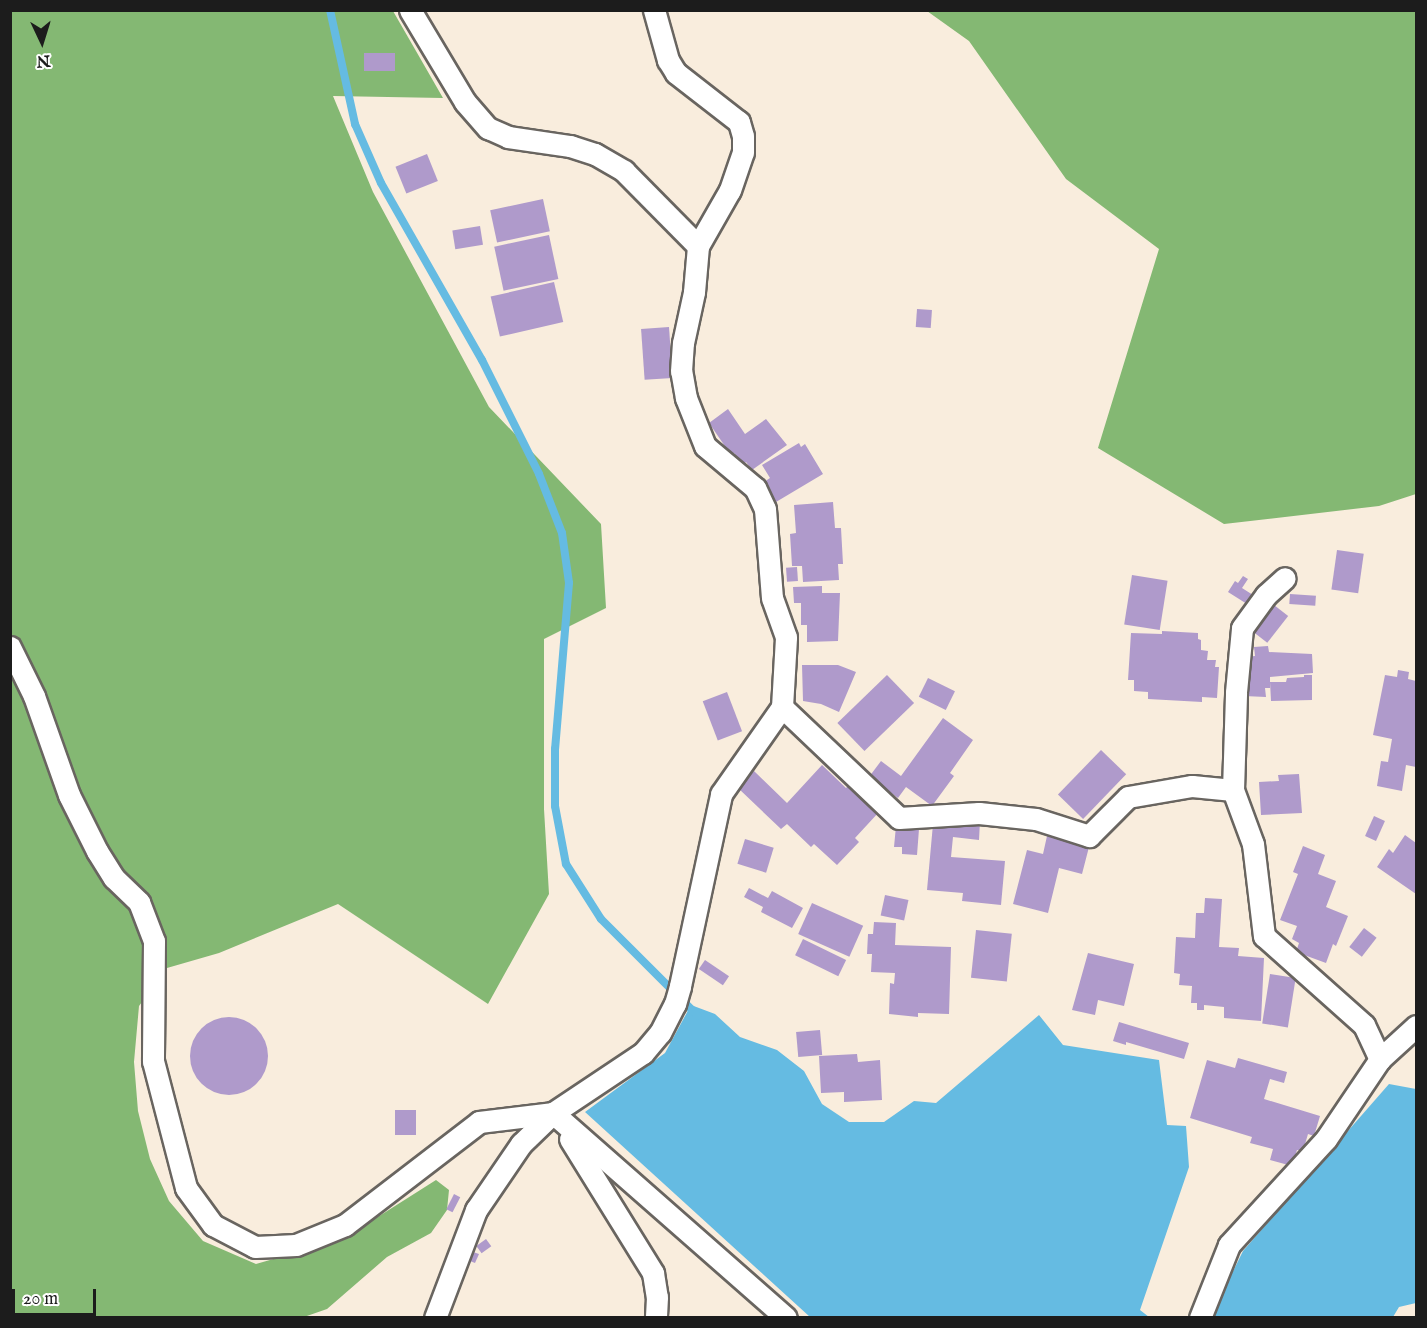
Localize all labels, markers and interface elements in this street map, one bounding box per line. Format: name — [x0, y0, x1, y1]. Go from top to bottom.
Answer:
north arrow — [12, 12, 72, 72]
text: N — [36, 49, 51, 70]
scale bar — [15, 1277, 99, 1315]
text: 20 m — [23, 1288, 58, 1311]

